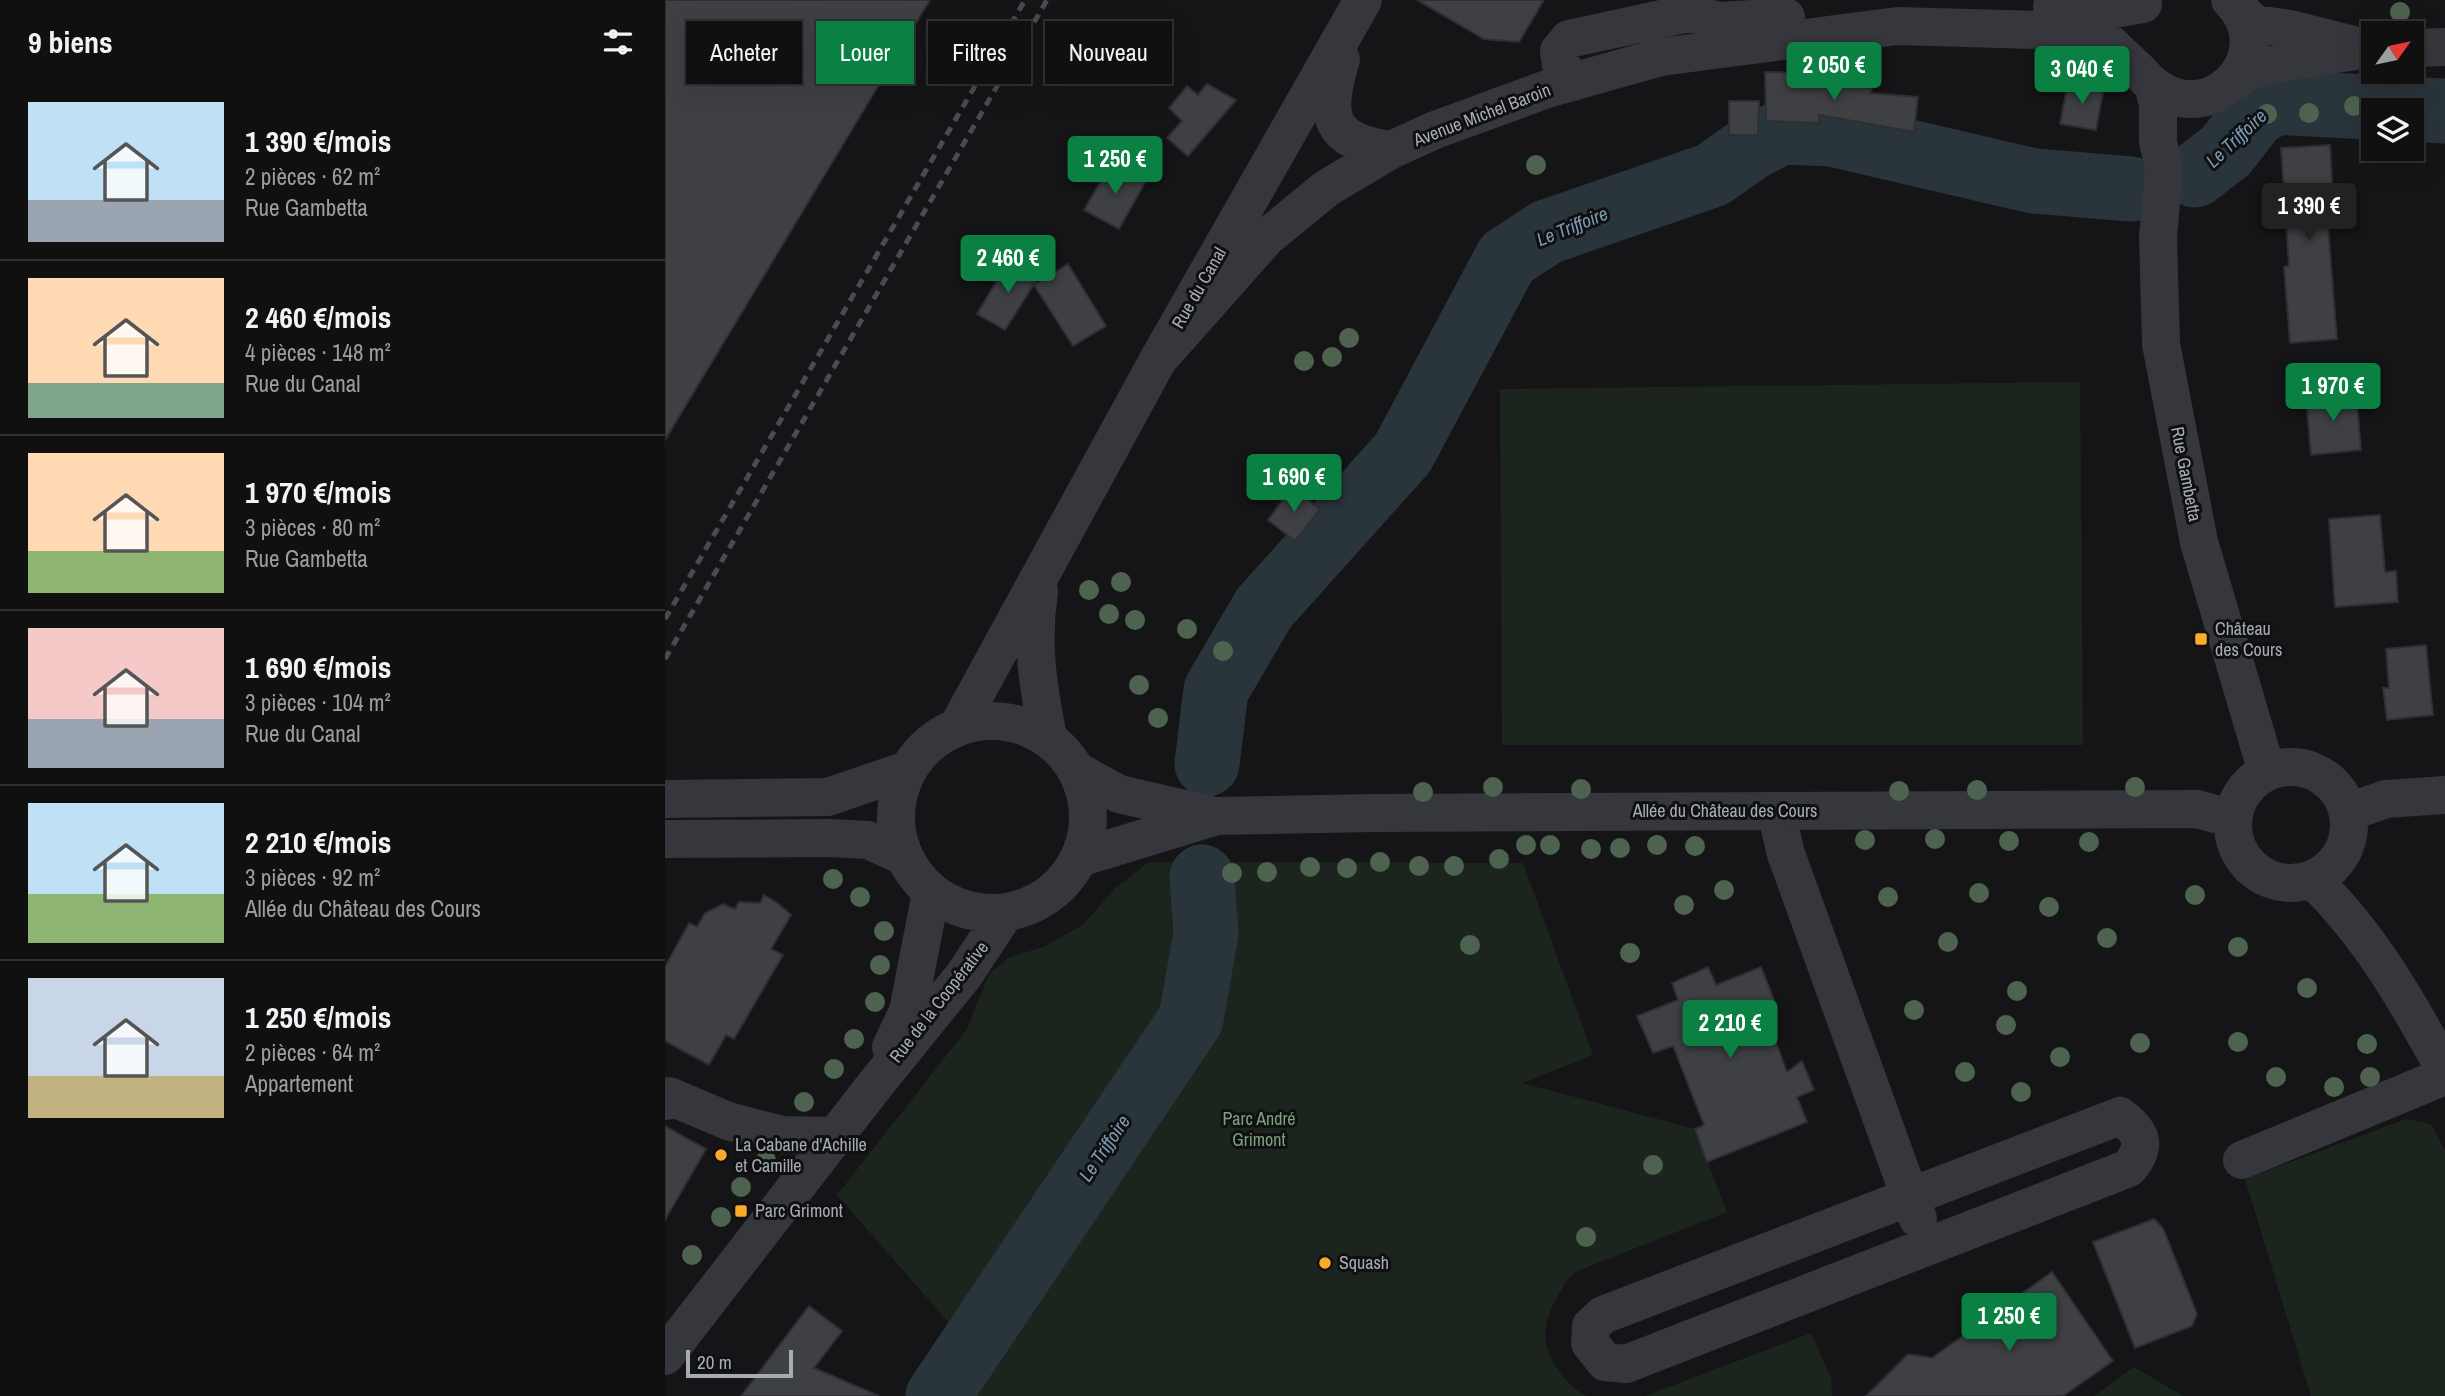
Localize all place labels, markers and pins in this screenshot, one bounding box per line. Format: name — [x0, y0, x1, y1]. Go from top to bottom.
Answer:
pin: 2 050 € — [1769, 42, 1899, 102]
pin: 3 040 € — [2017, 46, 2147, 106]
pin: 1 250 € — [1050, 136, 1180, 196]
pin: 1 390 € — [2244, 184, 2374, 243]
pin: 2 460 € — [943, 236, 1073, 295]
pin: 1 970 € — [2268, 364, 2398, 423]
pin: 1 690 € — [1229, 454, 1359, 514]
place label: Château des Cours — [2215, 616, 2282, 662]
marker: Château des Cours — [2193, 631, 2209, 647]
pin: 2 210 € — [1665, 1000, 1795, 1060]
place label: La Cabane d'Achille et Camille — [735, 1132, 867, 1178]
marker: La Cabane d'Achille et Camille — [713, 1147, 729, 1163]
place label: Parc Grimont — [755, 1198, 843, 1223]
marker: Parc Grimont — [733, 1203, 749, 1219]
place label: Squash — [1339, 1250, 1389, 1275]
marker: Squash — [1317, 1255, 1333, 1271]
pin: 1 250 € — [1944, 1294, 2074, 1353]

